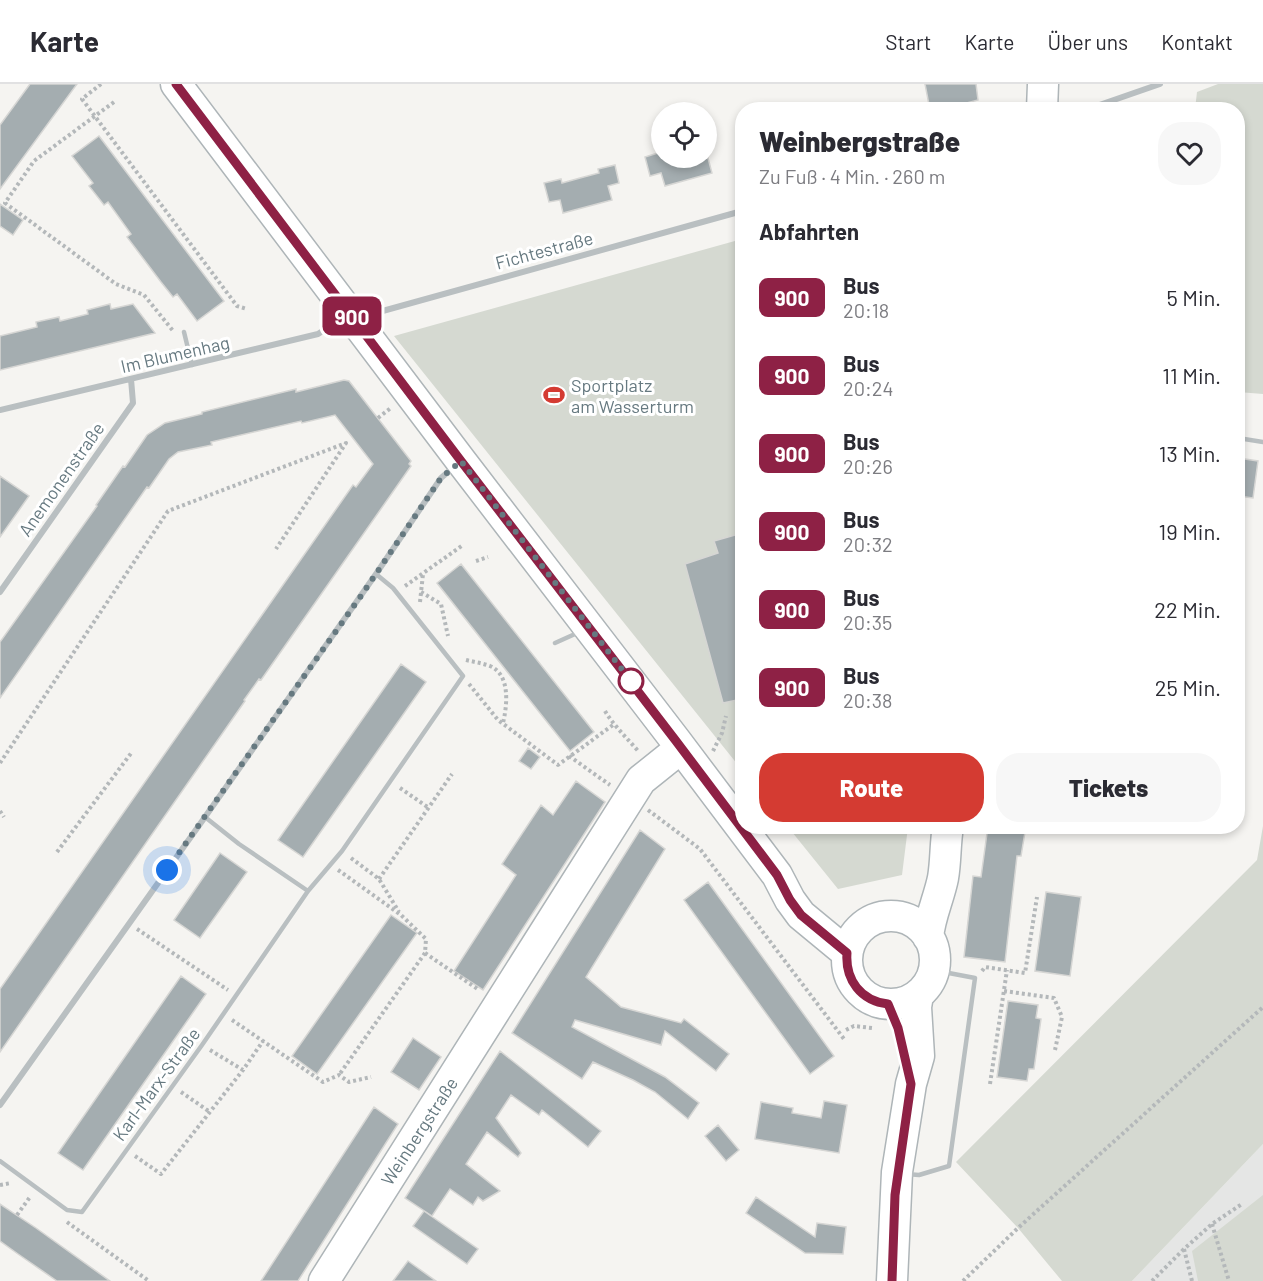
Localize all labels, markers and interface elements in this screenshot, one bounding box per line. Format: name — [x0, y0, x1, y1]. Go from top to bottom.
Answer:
text: Karte — [30, 24, 99, 58]
text: Start — [885, 29, 932, 54]
text: Karte — [965, 29, 1015, 54]
text: Über uns — [1048, 29, 1128, 54]
text: Kontakt — [1161, 29, 1233, 54]
map controls — [651, 102, 717, 168]
button: locate — [651, 102, 717, 168]
button: heart — [1158, 122, 1221, 185]
text: Weinbergstraße — [759, 124, 960, 158]
text: Zu Fuß · 4 Min. · 260 m — [759, 164, 945, 188]
text: Abfahrten — [759, 218, 859, 244]
street label: Fichtestraße — [493, 226, 595, 274]
text: Bus — [843, 272, 880, 298]
text: 5 Min. — [1166, 284, 1221, 310]
text: 900 — [774, 285, 810, 310]
line badge: 900 — [318, 296, 386, 336]
text: 20:18 — [843, 298, 889, 322]
text: 900 — [334, 304, 370, 329]
street label: Im Blumenhag — [119, 331, 231, 377]
text: Bus — [843, 350, 880, 376]
text: 11 Min. — [1162, 362, 1221, 388]
text: 900 — [774, 363, 810, 388]
place label: Sportplatz am Wasserturm — [571, 374, 694, 417]
text: 20:24 — [843, 376, 894, 400]
sports icon: Sportplatz am Wasserturm — [542, 383, 566, 407]
street label: Anemonenstraße — [14, 418, 108, 540]
text: Bus — [843, 428, 880, 454]
text: 13 Min. — [1159, 440, 1221, 466]
text: 900 — [774, 441, 810, 466]
text: 20:26 — [843, 454, 893, 478]
text: Bus — [843, 506, 880, 532]
text: 19 Min. — [1159, 518, 1221, 544]
text: 900 — [774, 519, 810, 544]
text: 20:32 — [843, 532, 893, 556]
text: Bus — [843, 584, 880, 610]
text: 22 Min. — [1154, 596, 1221, 622]
text: 900 — [774, 597, 810, 622]
text: 20:35 — [843, 610, 892, 634]
text: Bus — [843, 662, 880, 688]
unlabelled marker — [618, 668, 644, 694]
text: 25 Min. — [1155, 674, 1221, 700]
text: 900 — [774, 675, 810, 700]
text: 20:38 — [843, 688, 893, 712]
button: Route — [759, 753, 984, 822]
button: Tickets — [996, 753, 1221, 822]
your location — [152, 855, 182, 885]
street label: Karl-Marx-Straße — [108, 1023, 204, 1145]
street label: Weinbergstraße — [376, 1073, 462, 1189]

